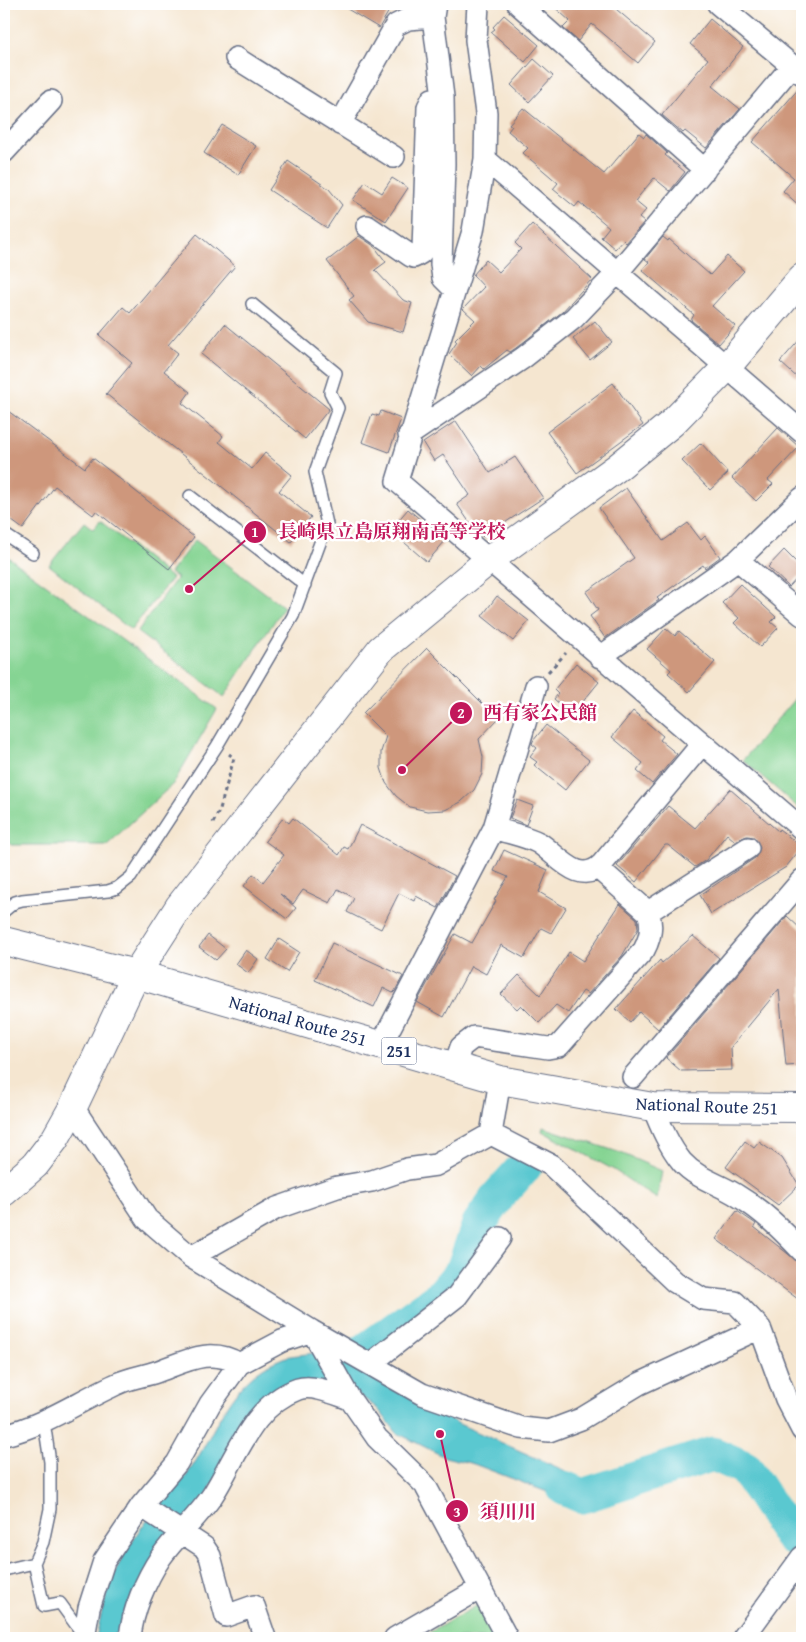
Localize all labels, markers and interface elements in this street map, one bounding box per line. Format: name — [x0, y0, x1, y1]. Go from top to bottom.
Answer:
callout: 長崎県立島原翔南高等学校 — [243, 515, 516, 549]
text: 長崎県立島原翔南高等学校 — [278, 517, 506, 545]
text: 1 — [251, 521, 259, 542]
callout: 西有家公民館 — [448, 696, 607, 730]
text: 西有家公民館 — [483, 698, 597, 726]
text: 2 — [457, 702, 465, 723]
street label: National Route 251 — [226, 988, 370, 1053]
road number: 251 — [382, 1038, 416, 1064]
street label: National Route 251 — [635, 1090, 779, 1121]
callout: 須川川 — [445, 1494, 547, 1528]
text: 須川川 — [479, 1497, 537, 1525]
text: 3 — [453, 1501, 461, 1522]

